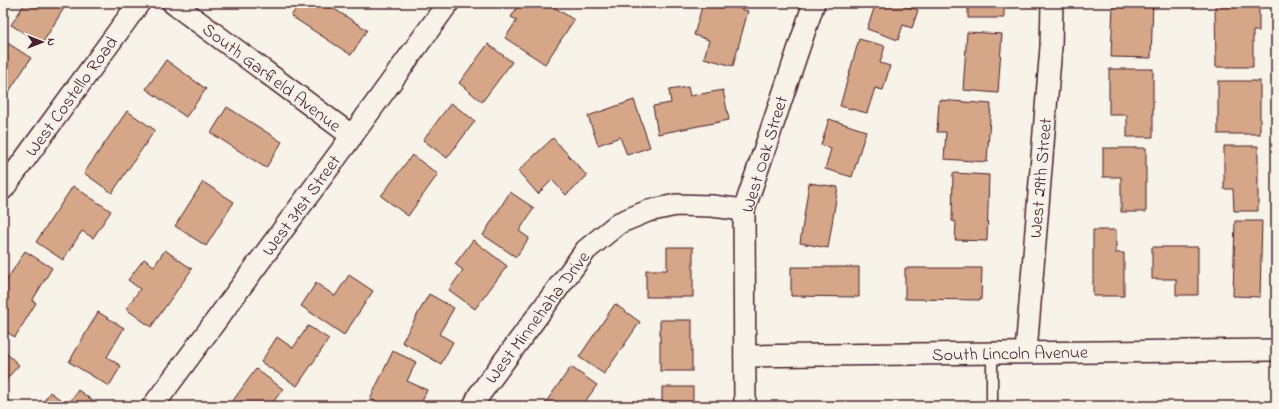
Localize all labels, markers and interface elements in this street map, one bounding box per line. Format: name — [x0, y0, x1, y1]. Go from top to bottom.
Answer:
street label: South Garfield Avenue — [196, 18, 346, 140]
north arrow — [22, 22, 62, 62]
street label: West Costello Road — [20, 32, 125, 163]
text: N — [43, 38, 59, 46]
street label: West Oak Street — [736, 93, 796, 216]
street label: West 29th Street — [1024, 117, 1060, 239]
street label: West 31st Street — [257, 150, 348, 262]
street label: West Minnehaha Drive — [480, 246, 598, 390]
street label: South Lincoln Avenue — [932, 341, 1089, 369]

